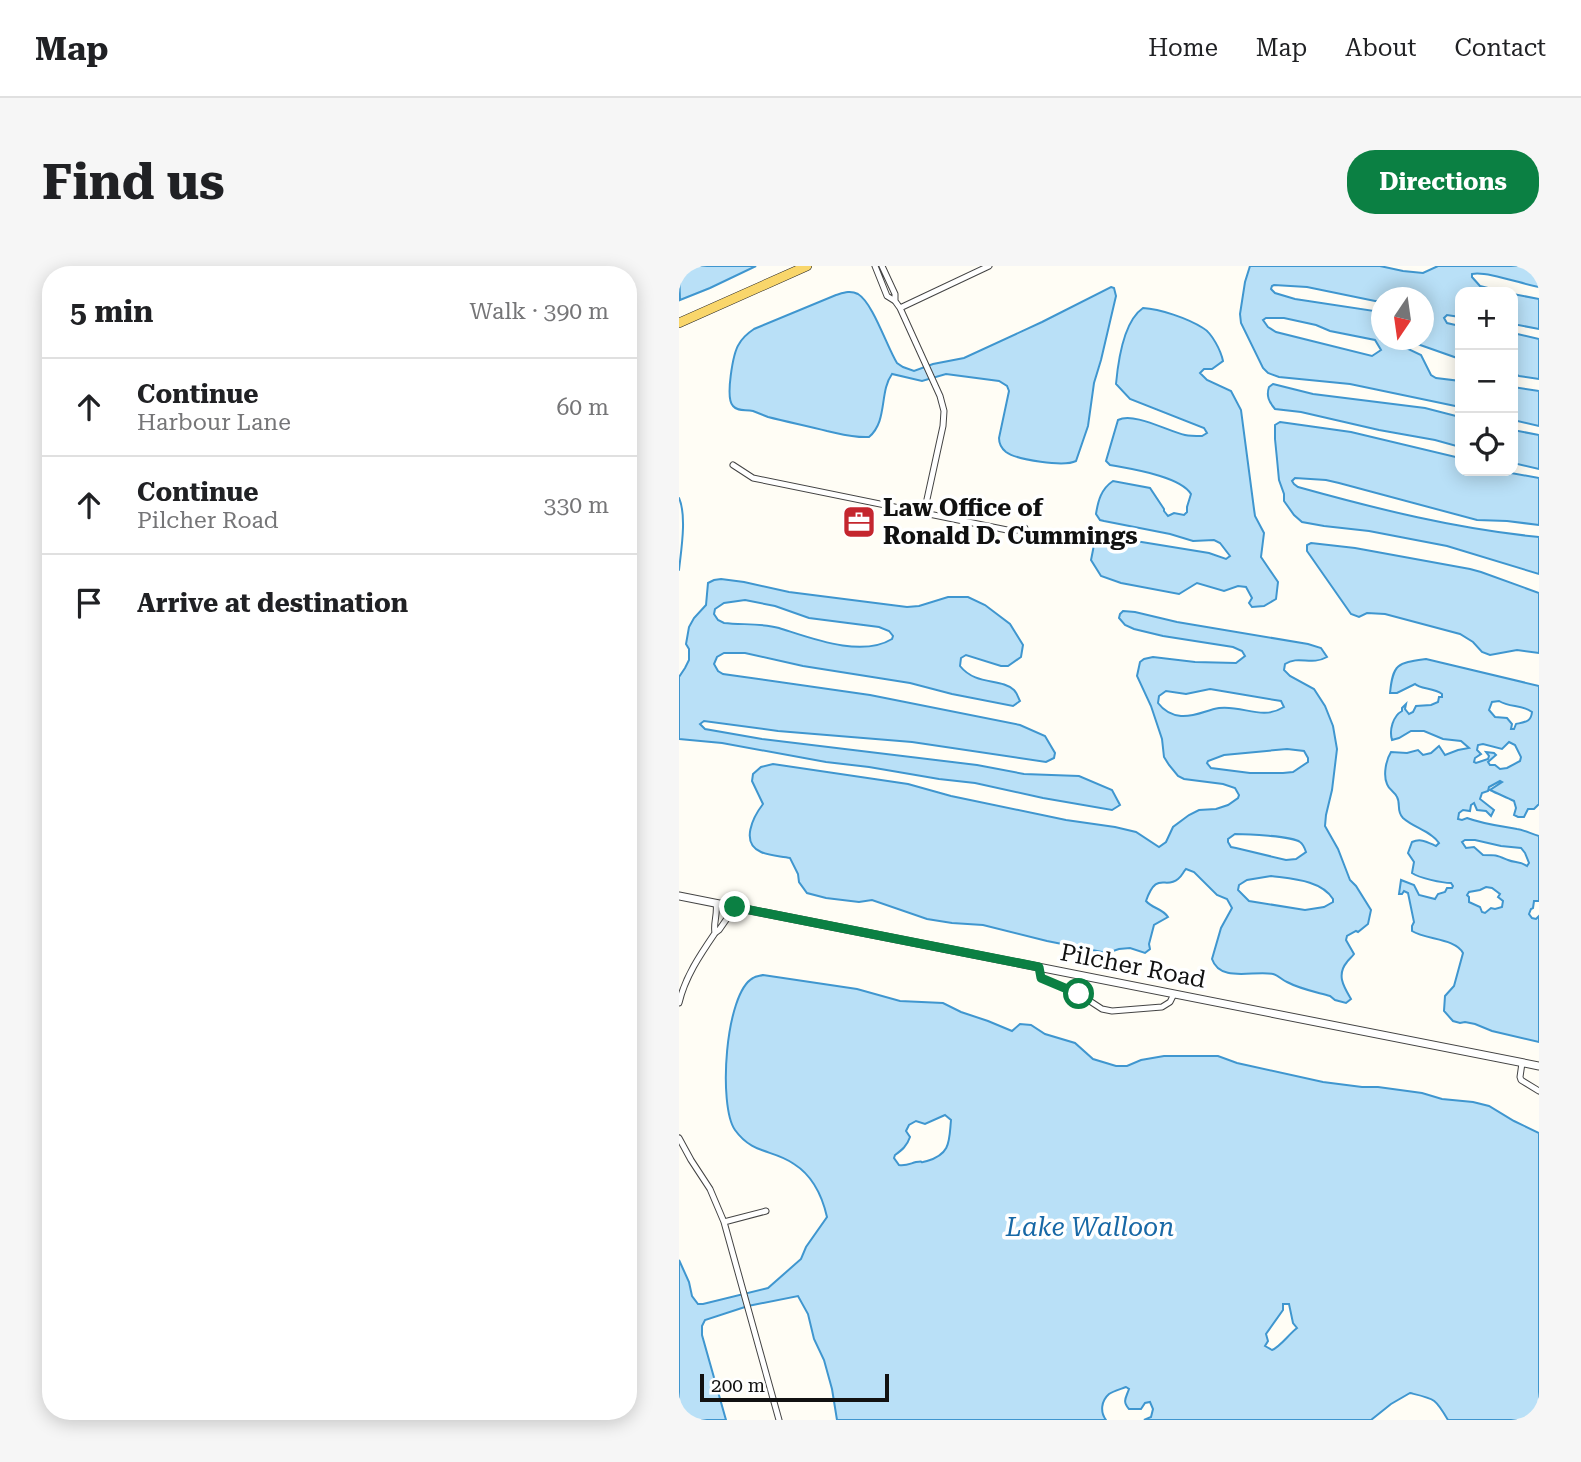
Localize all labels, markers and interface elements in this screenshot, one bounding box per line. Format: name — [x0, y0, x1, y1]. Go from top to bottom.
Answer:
text: Map — [35, 29, 109, 68]
text: Home — [1148, 34, 1218, 62]
text: Map — [1256, 34, 1307, 62]
text: About — [1345, 34, 1416, 62]
text: Contact — [1454, 34, 1546, 62]
button: Directions — [1347, 150, 1539, 214]
text: Find us — [42, 154, 225, 211]
north arrow — [1371, 287, 1434, 350]
map controls — [1455, 287, 1518, 476]
button: + — [1455, 287, 1518, 350]
text: 5 min — [70, 294, 153, 329]
text: Walk · 390 m — [470, 298, 609, 325]
button: − — [1455, 350, 1518, 413]
text: Continue — [137, 379, 259, 409]
icon: ahead — [70, 388, 108, 426]
text: 60 m — [556, 394, 609, 421]
text: Harbour Lane — [137, 409, 291, 436]
button: locate — [1455, 413, 1518, 476]
text: Continue — [137, 477, 259, 507]
icon: ahead — [70, 486, 108, 524]
text: 330 m — [544, 492, 609, 519]
place label: Law Office of Ronald D. Cummings — [883, 494, 1138, 550]
office icon: Law Office of Ronald D. Cummings — [840, 503, 878, 541]
text: Pilcher Road — [137, 507, 278, 534]
icon: arrive — [70, 584, 108, 622]
text: Arrive at destination — [137, 588, 408, 618]
route end — [719, 891, 750, 922]
street label: Pilcher Road — [1058, 938, 1208, 994]
route start — [1063, 978, 1094, 1009]
water label: Lake Walloon — [1005, 1212, 1174, 1242]
scale bar — [700, 1371, 889, 1403]
text: 200 m — [711, 1374, 765, 1397]

